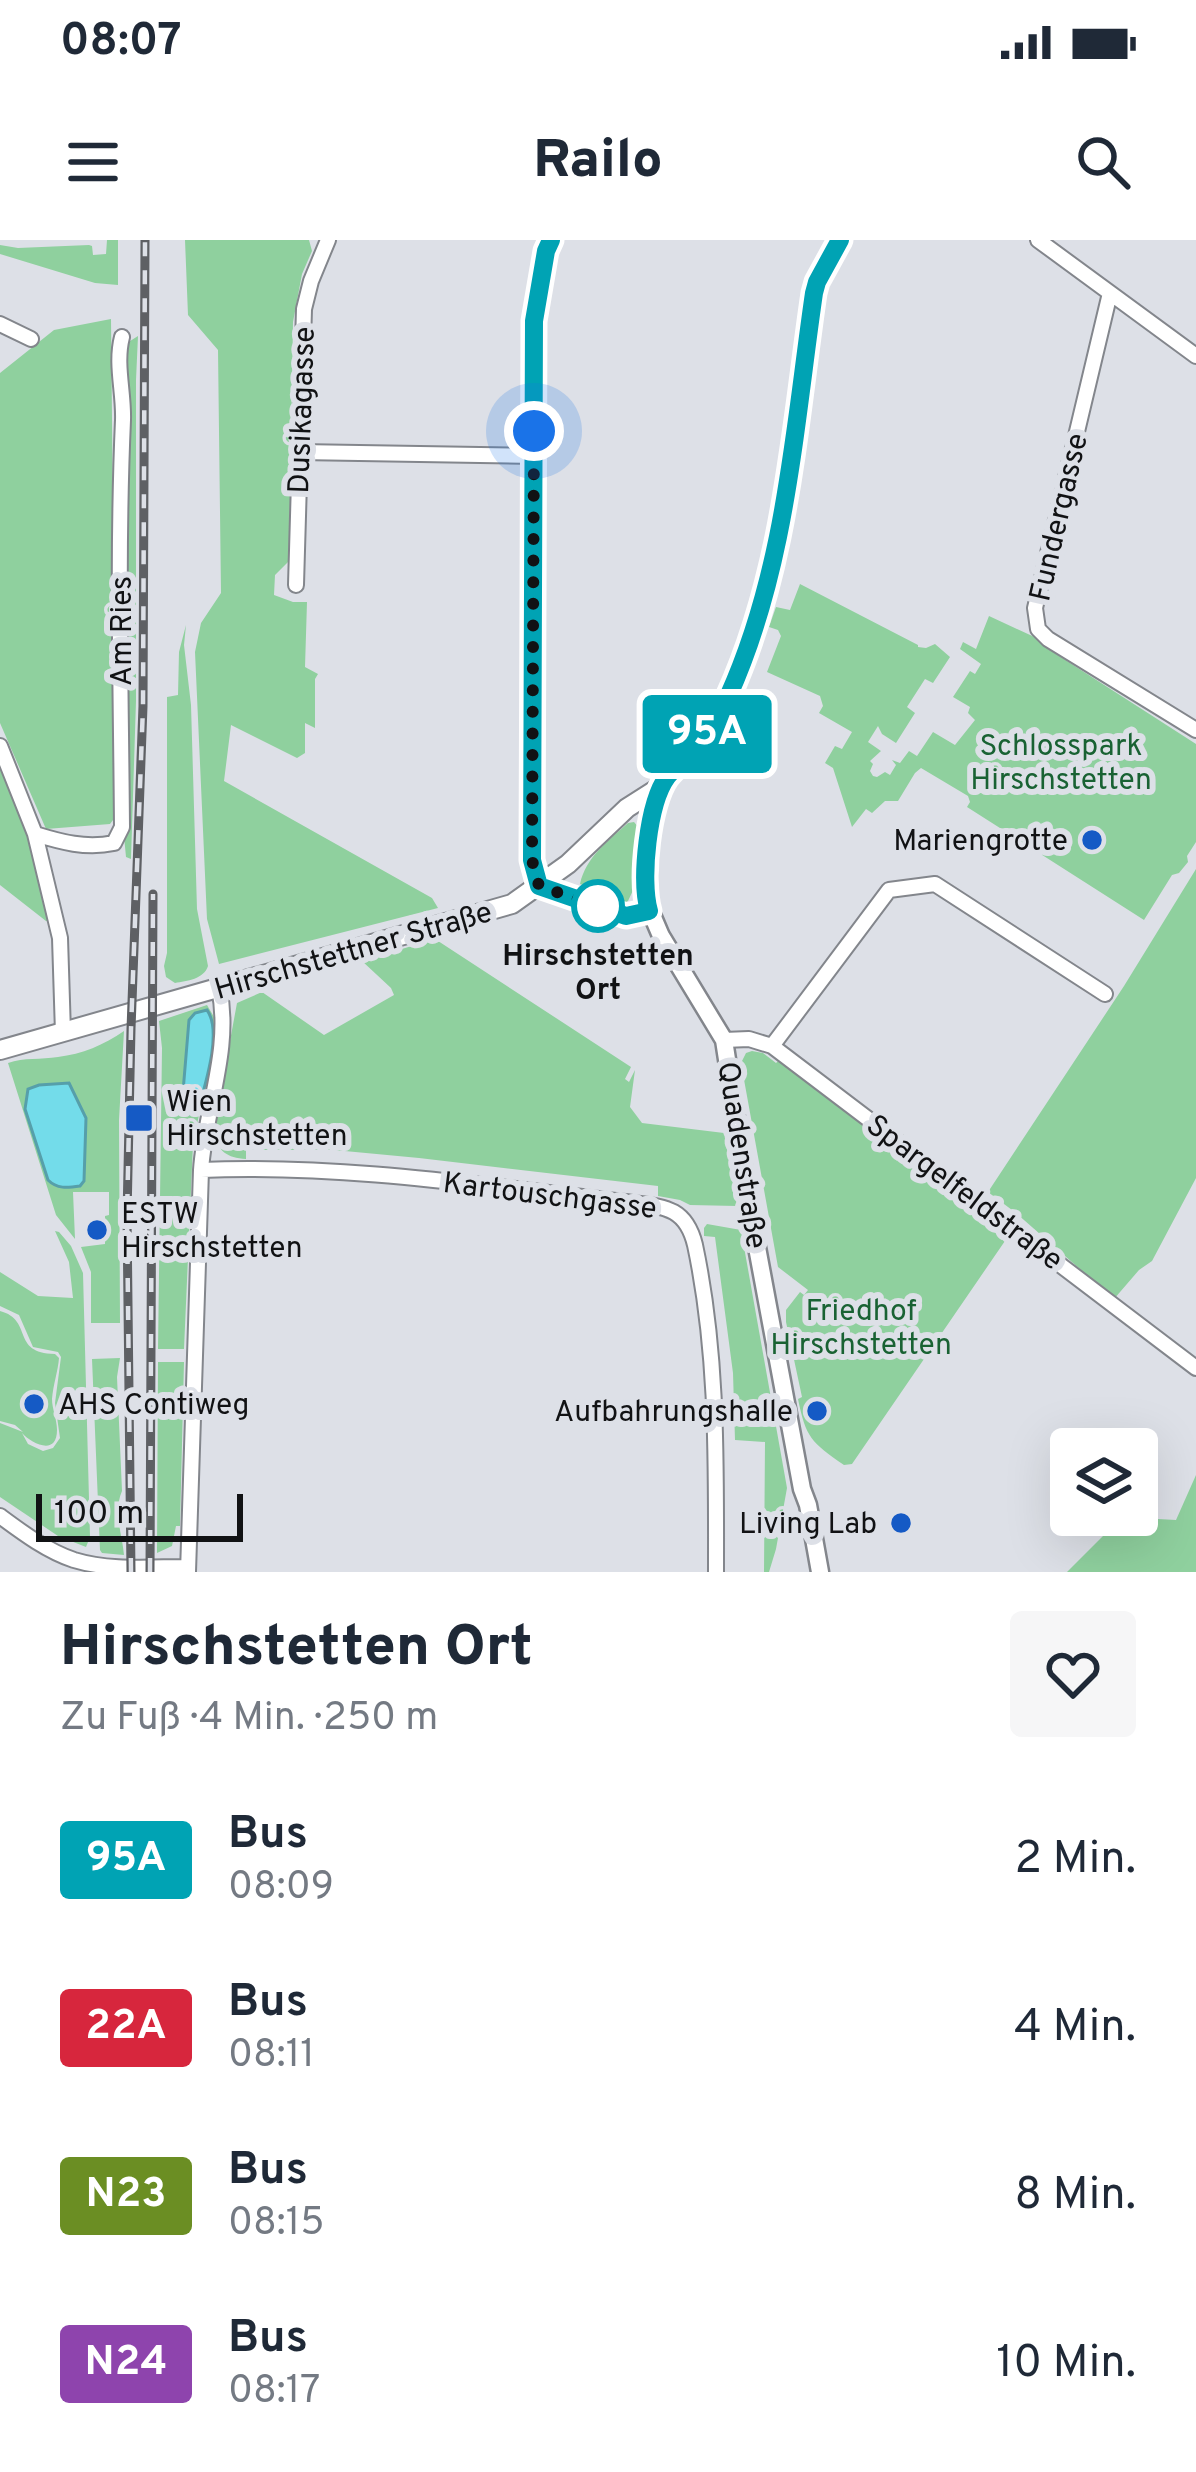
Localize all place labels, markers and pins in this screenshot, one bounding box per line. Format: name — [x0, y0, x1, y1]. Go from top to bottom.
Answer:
place label: Mariengrotte — [893, 824, 1068, 861]
marker: Mariengrotte — [1079, 827, 1105, 853]
marker: Hirschstetten Ort — [573, 881, 623, 931]
place label: Hirschstetten Ort — [502, 939, 694, 1010]
place label: Wien Hirschstetten — [166, 1085, 348, 1156]
marker: Wien Hirschstetten — [123, 1102, 155, 1134]
place label: ESTW Hirschstetten — [121, 1197, 303, 1268]
marker: ESTW Hirschstetten — [84, 1217, 110, 1243]
place label: AHS Contiweg — [58, 1388, 249, 1425]
marker: AHS Contiweg — [21, 1391, 47, 1417]
place label: Aufbahrungshalle — [554, 1395, 793, 1432]
marker: Aufbahrungshalle — [804, 1398, 830, 1424]
place label: Living Lab — [739, 1507, 877, 1544]
marker: Living Lab — [888, 1510, 914, 1536]

